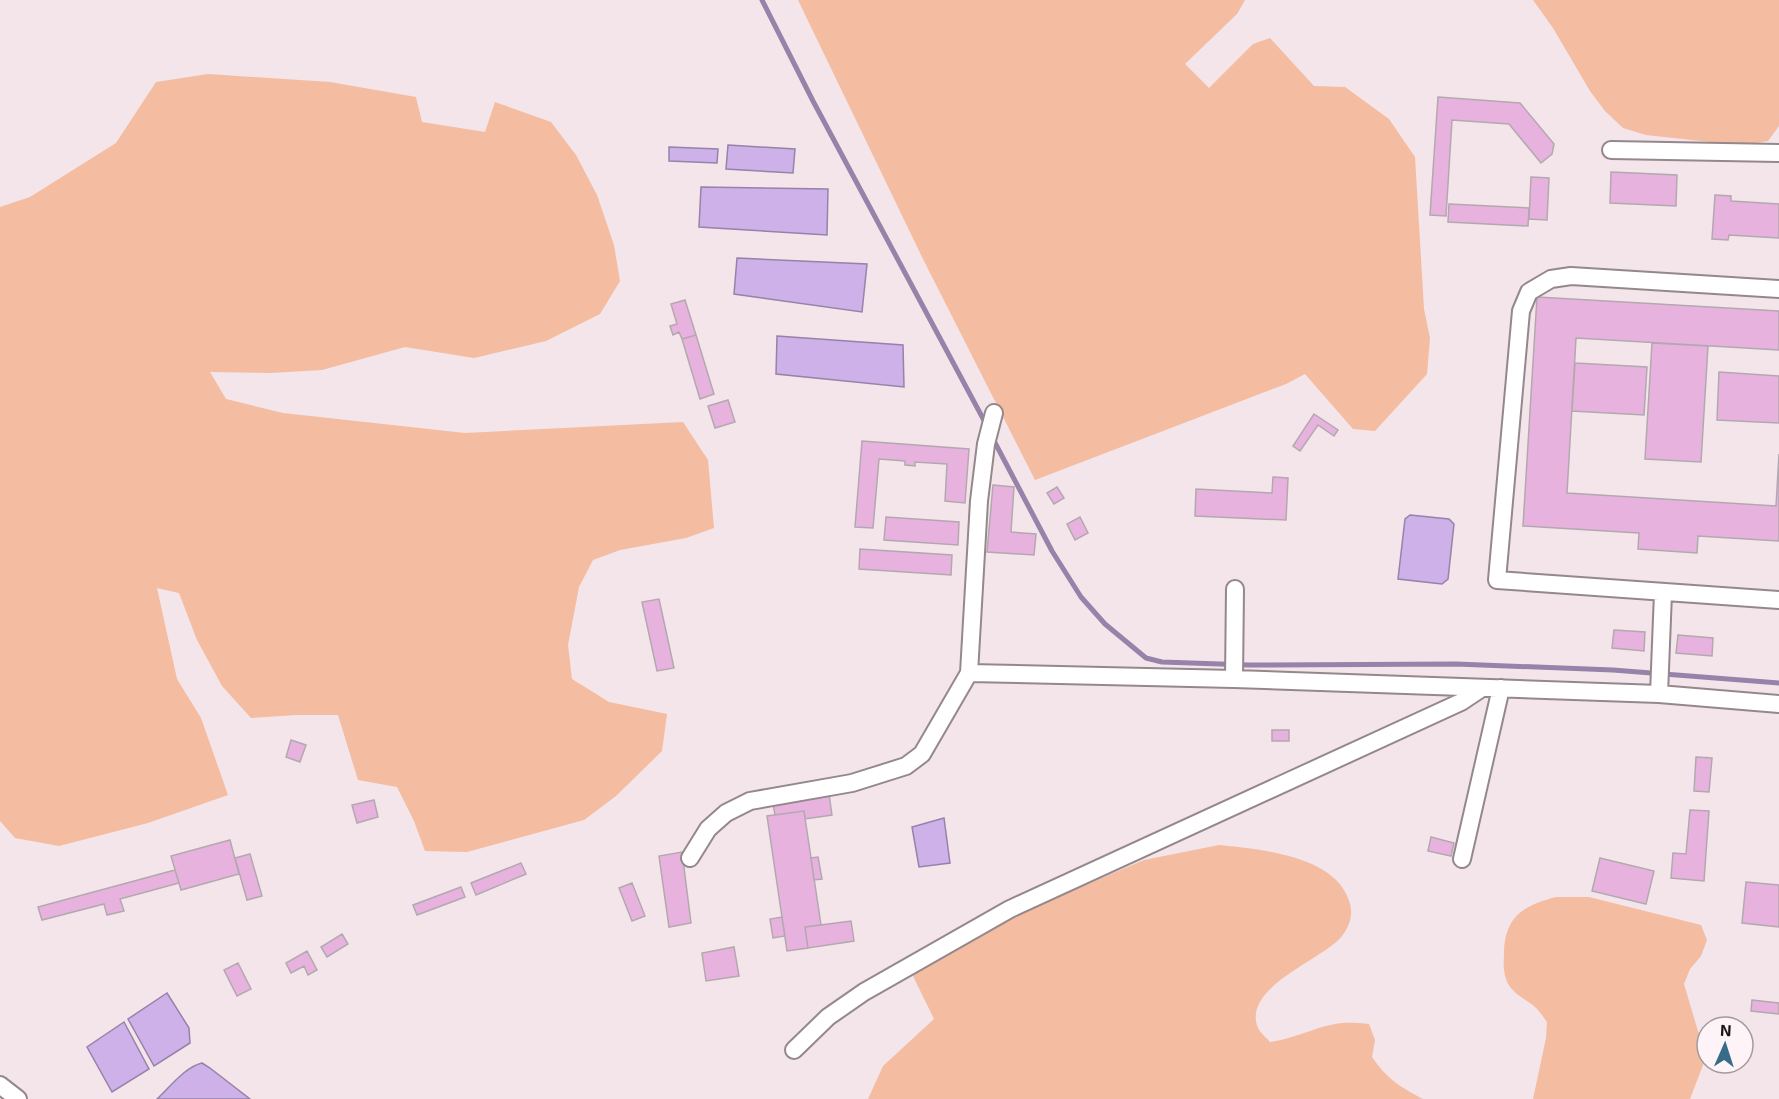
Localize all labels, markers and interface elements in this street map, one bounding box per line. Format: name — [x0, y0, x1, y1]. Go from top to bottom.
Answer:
north arrow — [1695, 1015, 1755, 1075]
text: N — [1720, 1020, 1732, 1039]

